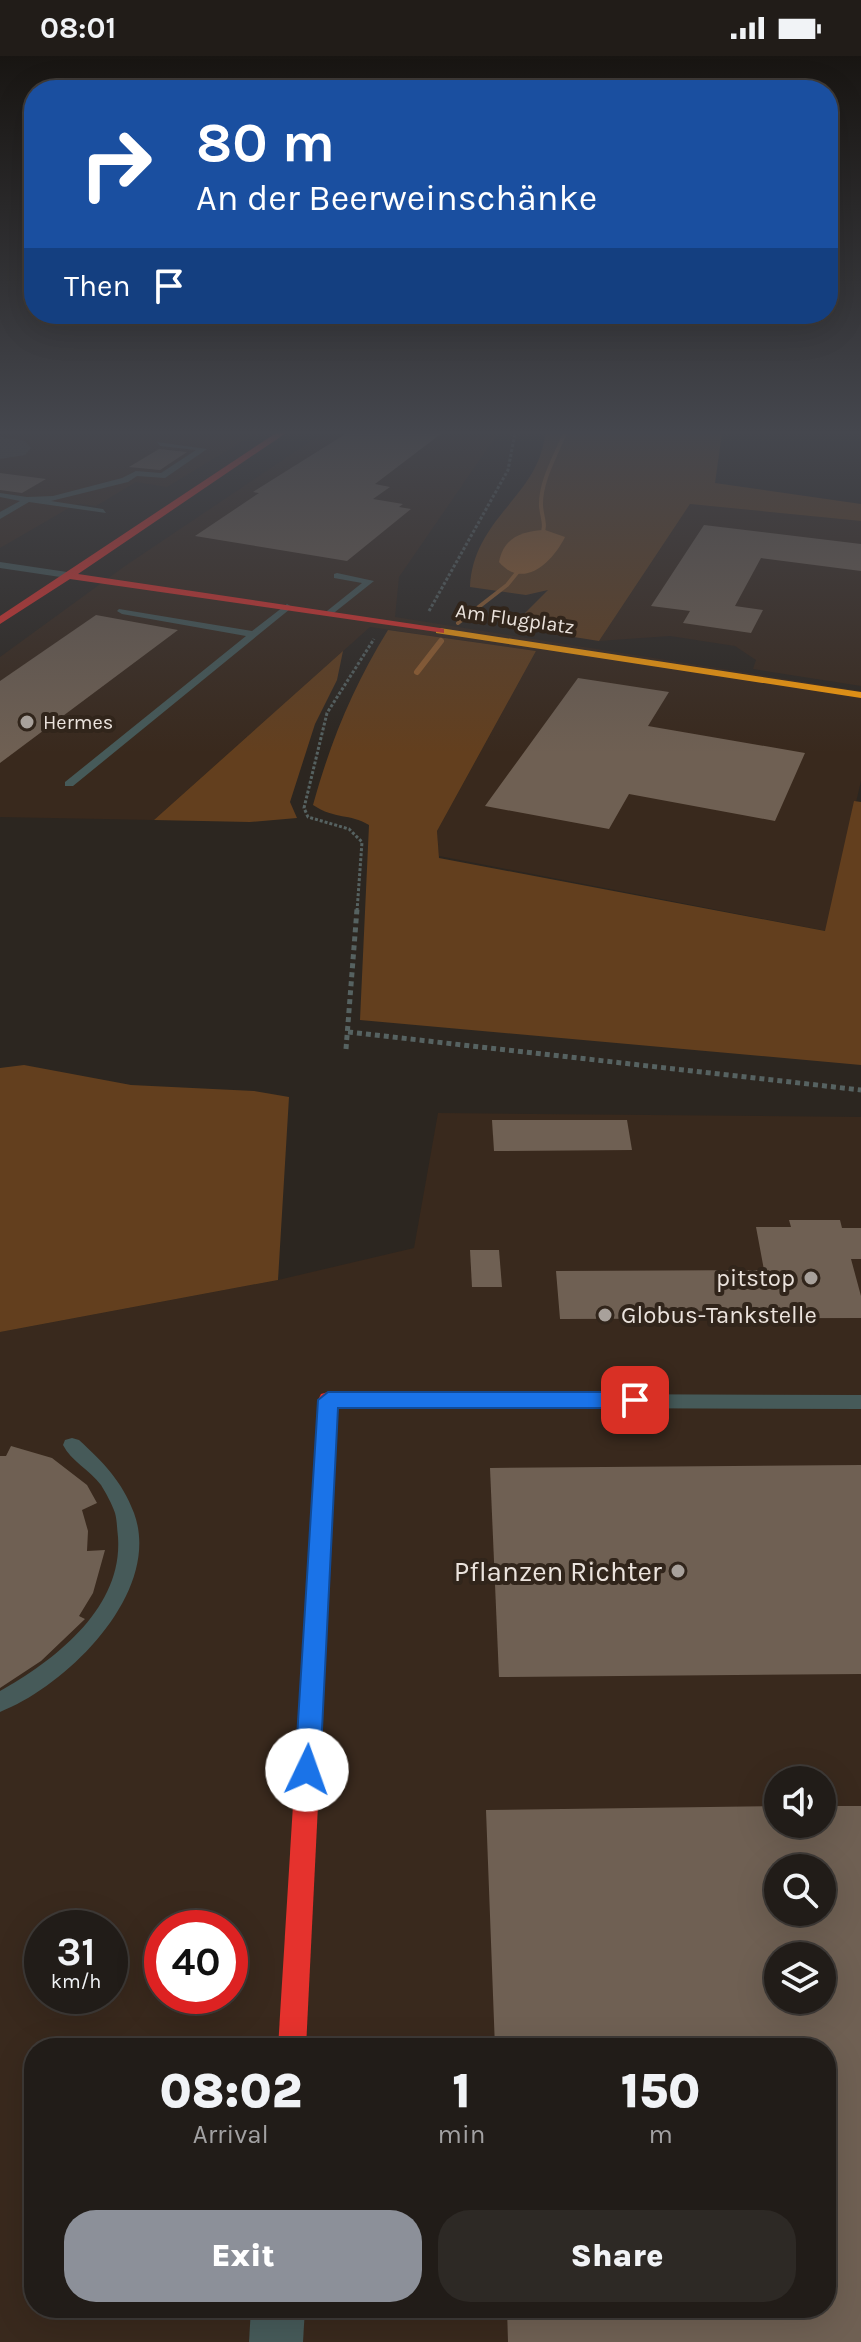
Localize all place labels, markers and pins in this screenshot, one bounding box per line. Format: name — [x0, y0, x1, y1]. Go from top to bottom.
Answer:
place label: Hermes — [43, 711, 113, 734]
marker: Hermes — [18, 713, 36, 731]
place label: pitstop — [716, 1264, 795, 1292]
marker: pitstop — [802, 1269, 820, 1287]
place label: Globus-Tankstelle — [621, 1301, 817, 1329]
marker: Globus-Tankstelle — [596, 1306, 614, 1324]
pin — [601, 1366, 669, 1434]
place label: Pflanzen Richter — [454, 1555, 663, 1588]
marker: Pflanzen Richter — [669, 1562, 687, 1580]

